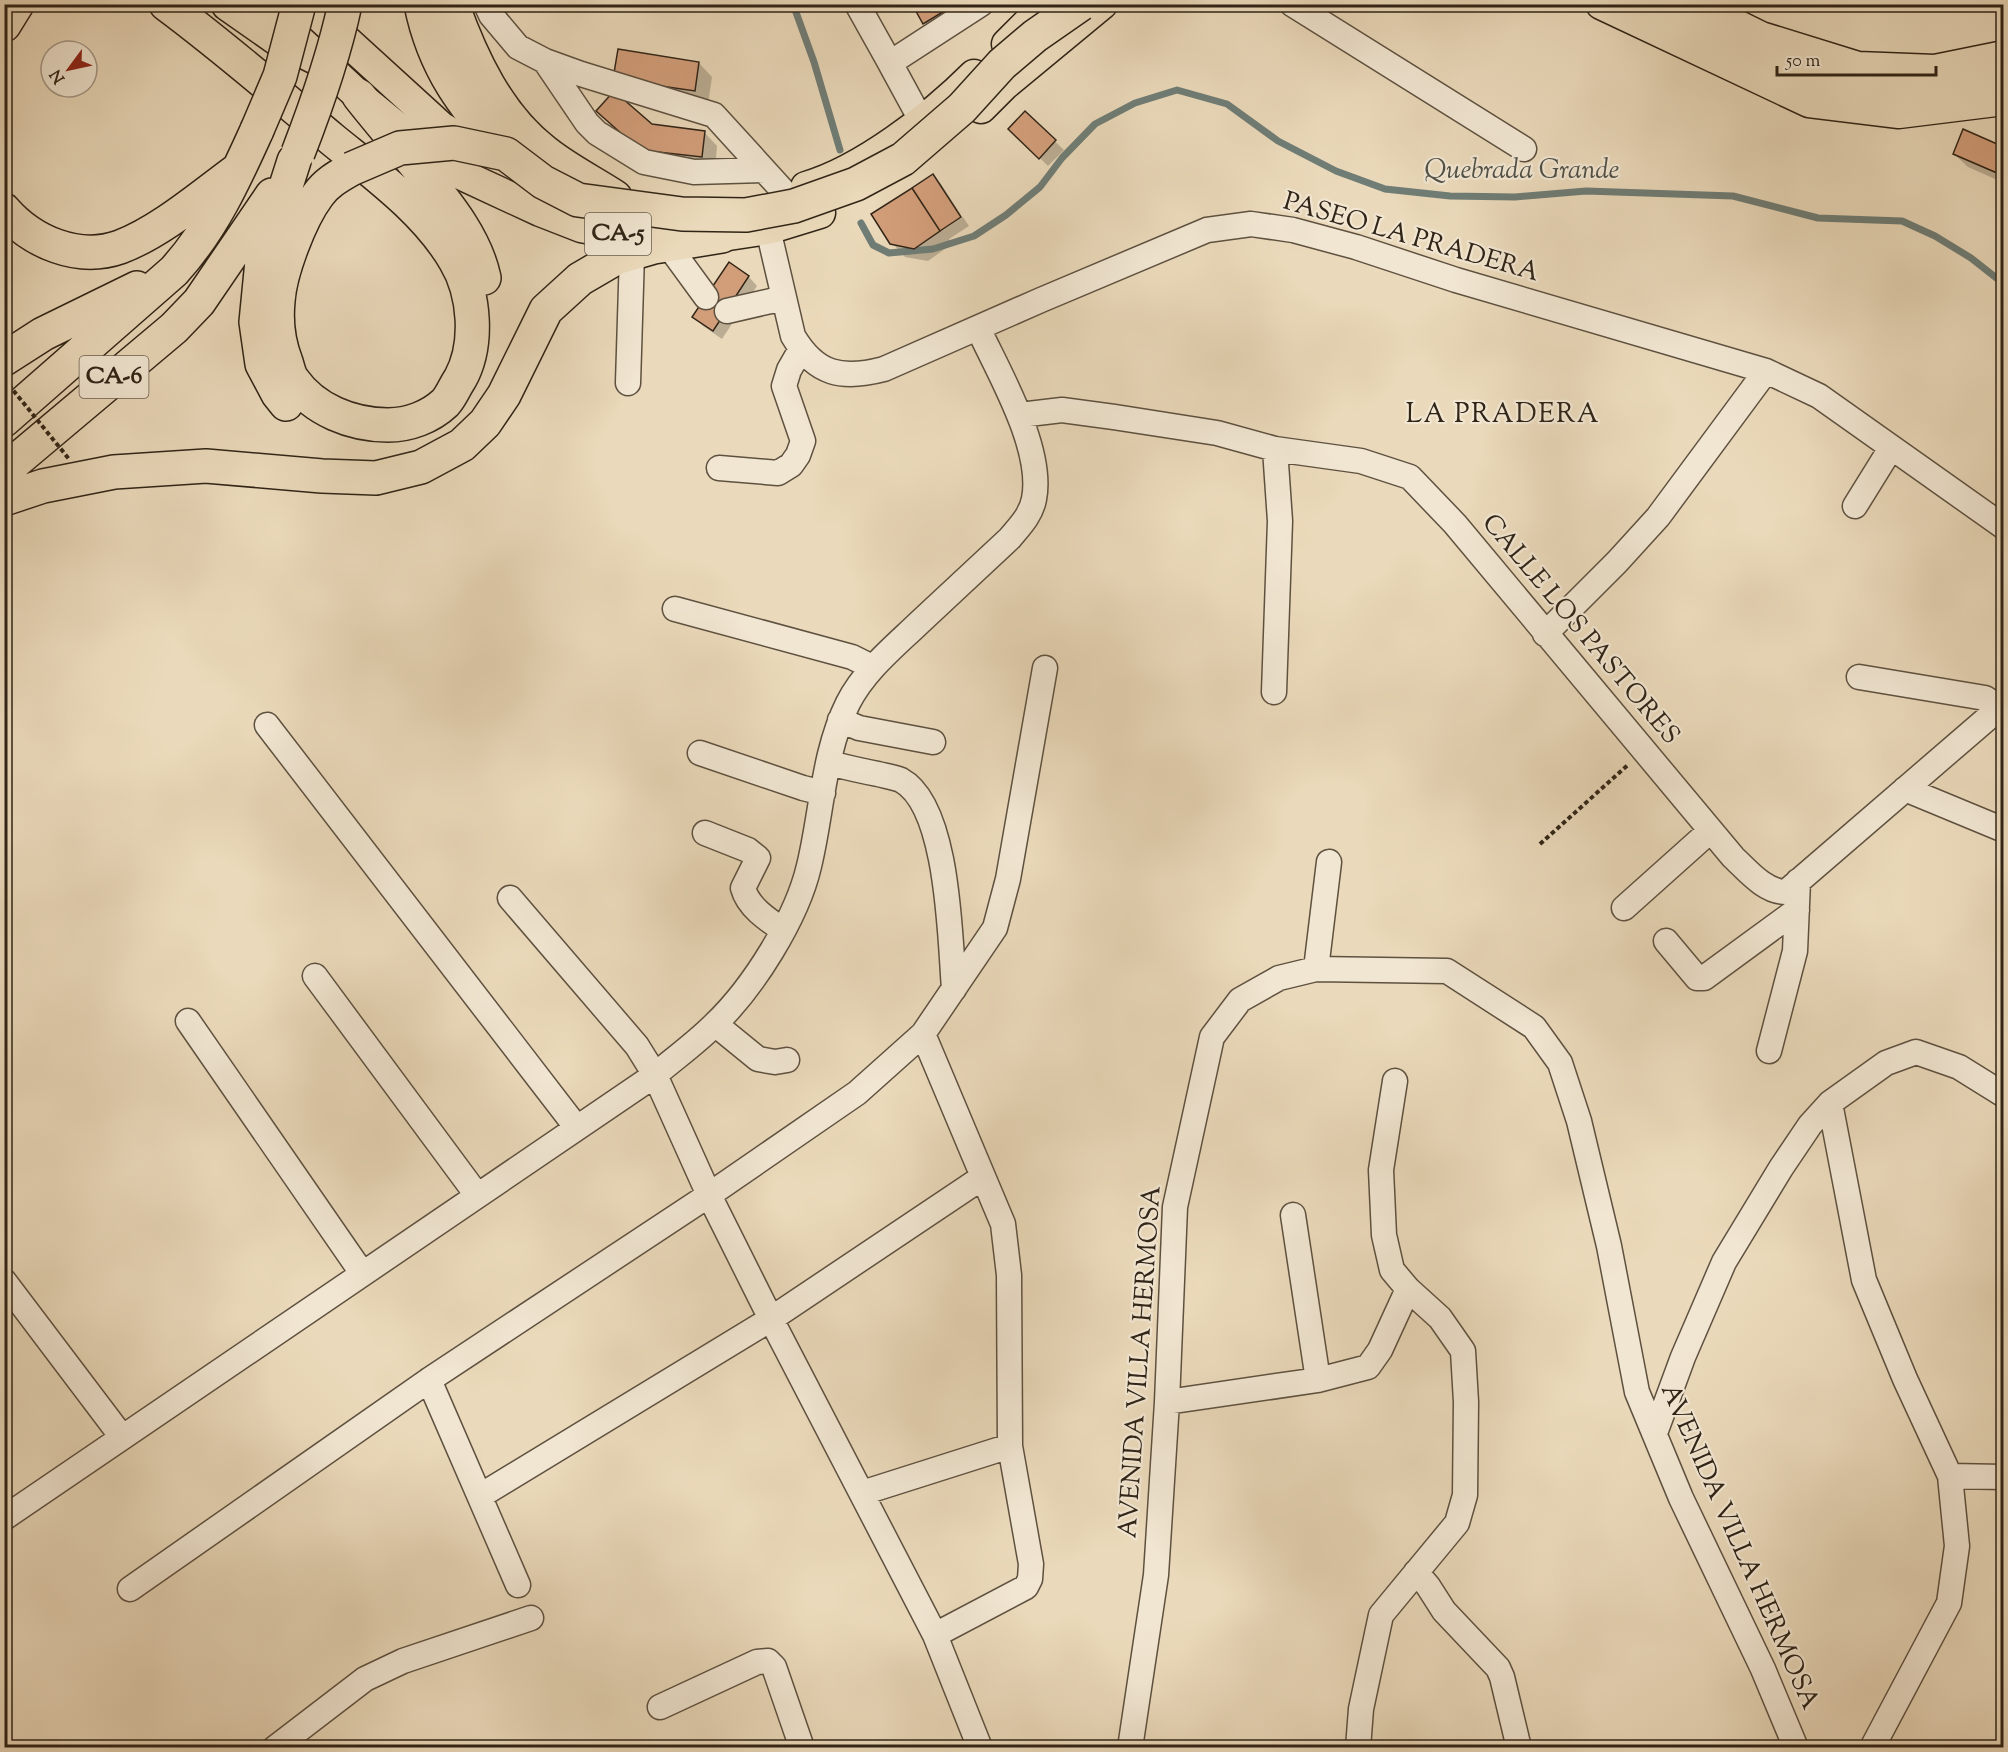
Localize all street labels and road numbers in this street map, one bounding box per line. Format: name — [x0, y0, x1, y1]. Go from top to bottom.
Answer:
street label: PASEO LA PRADERA — [1279, 184, 1543, 292]
road number: CA-5 — [585, 213, 651, 255]
road number: CA-6 — [80, 356, 148, 398]
street label: CALLE LOS PASTORES — [1472, 507, 1688, 753]
street label: AVENIDA VILLA HERMOSA — [1110, 1184, 1172, 1540]
street label: AVENIDA VILLA HERMOSA — [1650, 1378, 1828, 1716]

